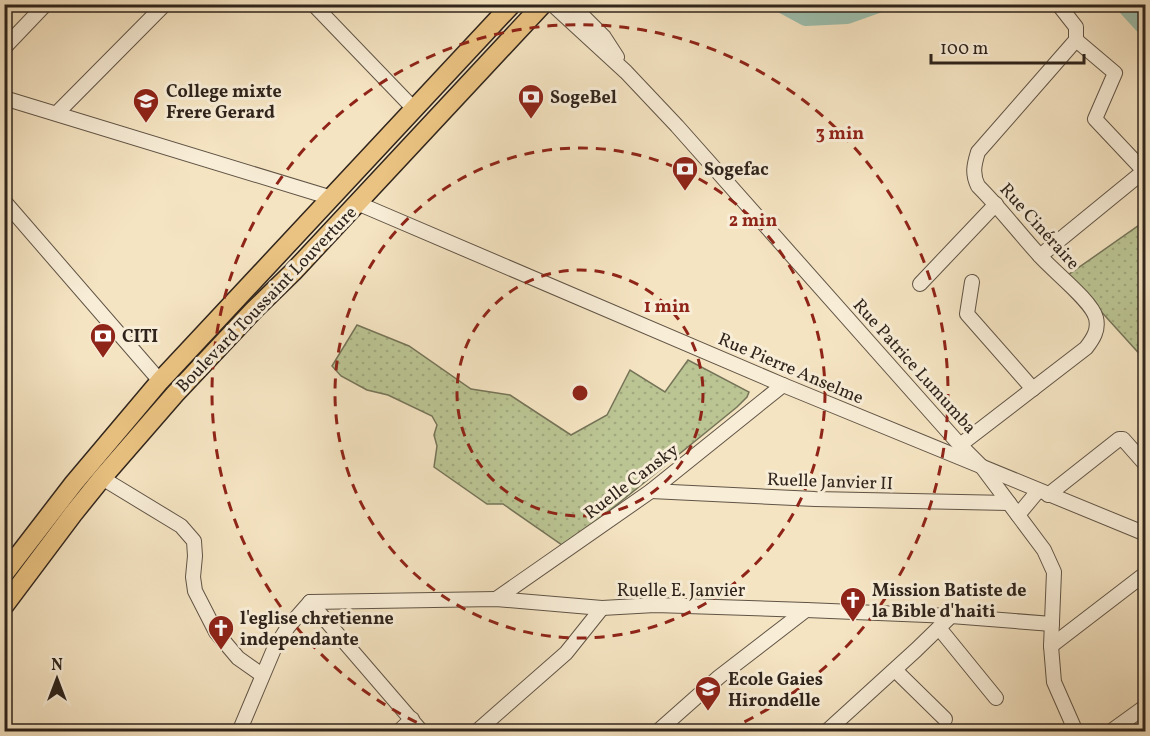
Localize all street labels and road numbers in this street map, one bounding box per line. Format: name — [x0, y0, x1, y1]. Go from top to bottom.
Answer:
street label: Rue Cinéraire — [993, 178, 1085, 276]
street label: Boulevard Toussaint Louverture — [171, 201, 363, 399]
street label: Rue Patrice Lumumba — [846, 294, 981, 440]
street label: Rue Pierre Anselme — [714, 327, 867, 411]
street label: Ruelle Cansky — [579, 438, 685, 526]
street label: Ruelle Janvier II — [766, 468, 893, 497]
street label: Ruelle E. Janvier — [617, 579, 746, 604]

